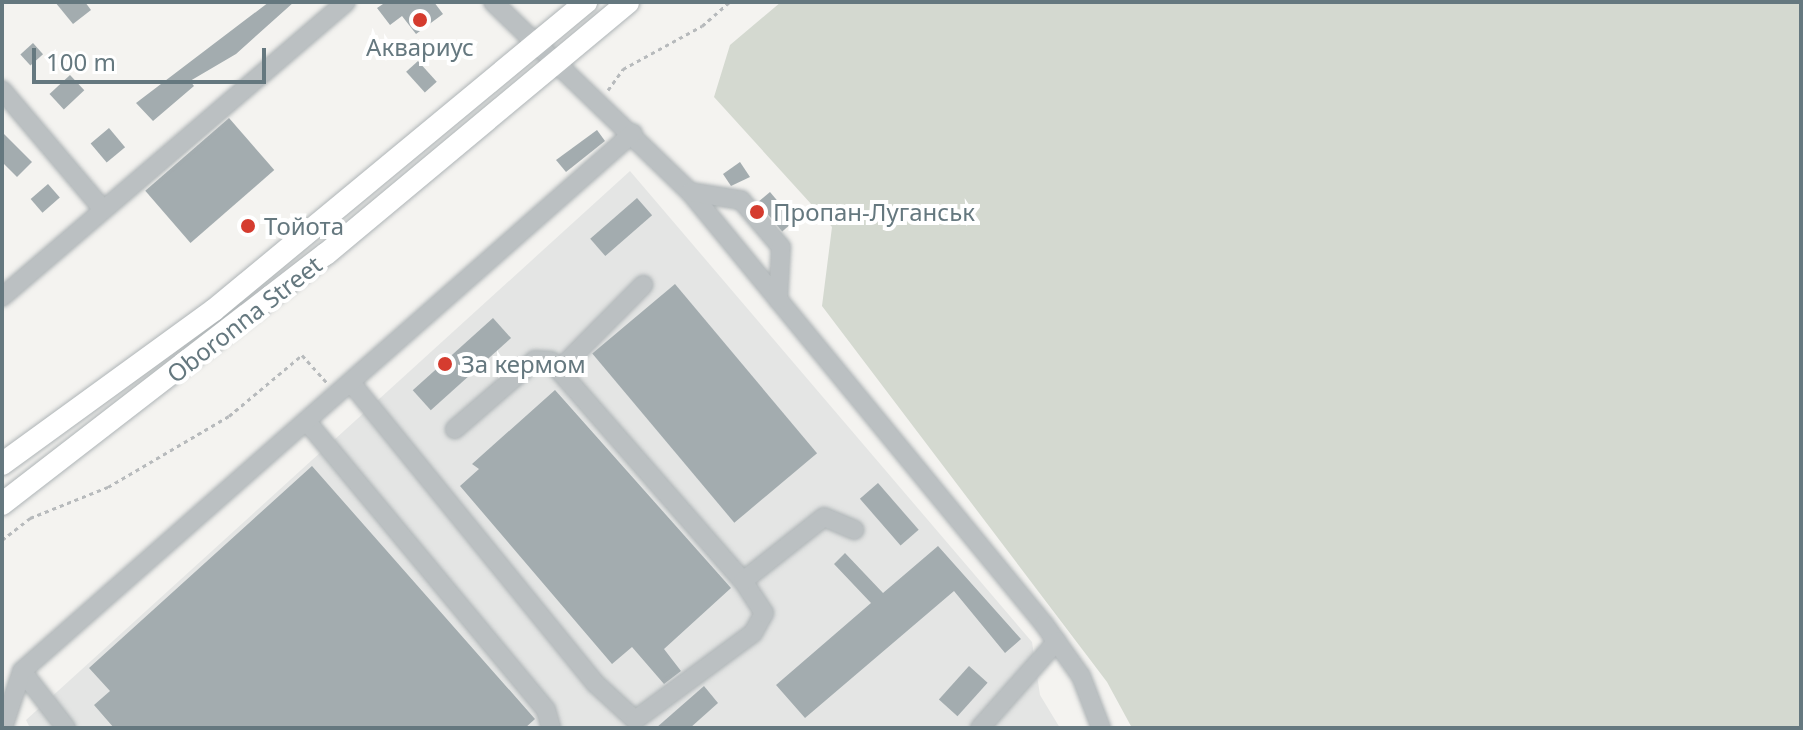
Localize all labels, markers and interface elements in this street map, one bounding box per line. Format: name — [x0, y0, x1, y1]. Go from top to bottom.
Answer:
marker: Аквариус — [411, 11, 429, 29]
scale bar — [36, 32, 270, 82]
place label: Аквариус — [366, 33, 474, 61]
text: 100 m — [46, 45, 116, 78]
place label: Пропан-Луганськ — [773, 198, 975, 226]
marker: Пропан-Луганськ — [748, 203, 766, 221]
place label: Тойота — [264, 212, 344, 240]
marker: Тойота — [239, 217, 257, 235]
street label: Oboronna Street — [161, 250, 327, 388]
place label: За кермом — [461, 350, 586, 378]
marker: За кермом — [436, 355, 454, 373]

